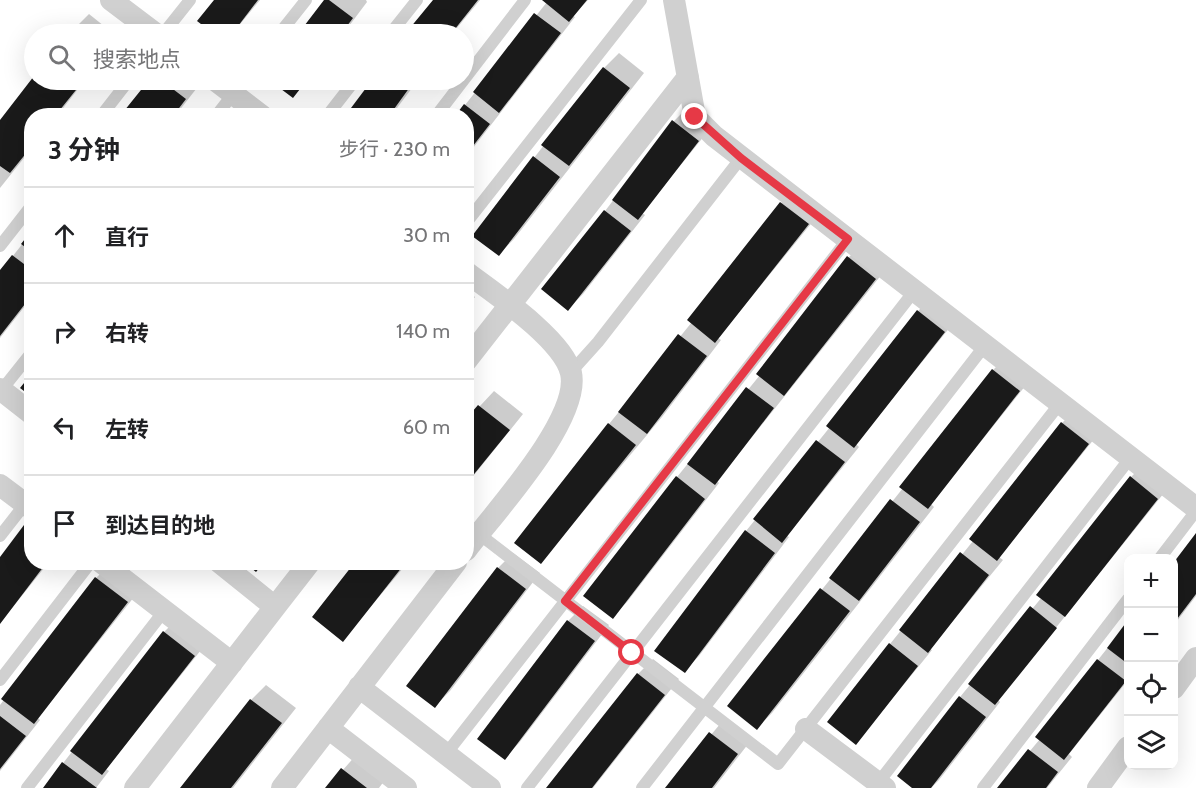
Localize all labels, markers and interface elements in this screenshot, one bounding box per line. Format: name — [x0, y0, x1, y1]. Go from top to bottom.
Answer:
search box — [24, 24, 474, 90]
icon: search — [45, 41, 78, 74]
text: 搜索地点 — [93, 46, 181, 73]
route end — [681, 103, 707, 129]
text: 3 分钟 — [48, 134, 120, 166]
text: 步行 · 230 m — [339, 137, 450, 161]
icon: ahead — [48, 219, 81, 252]
text: 30 m — [403, 223, 450, 247]
text: 直行 — [105, 224, 149, 251]
icon: right — [48, 315, 81, 348]
text: 140 m — [396, 319, 450, 343]
text: 右转 — [105, 320, 149, 347]
icon: left — [48, 411, 81, 444]
text: 60 m — [403, 415, 450, 439]
text: 左转 — [105, 416, 149, 443]
icon: arrive — [48, 507, 81, 540]
text: 到达目的地 — [105, 512, 215, 539]
map controls — [1124, 554, 1178, 770]
button: + — [1124, 554, 1178, 608]
button: − — [1124, 608, 1178, 662]
route start — [618, 639, 644, 665]
button: locate — [1124, 662, 1178, 716]
button: layers — [1124, 716, 1178, 770]

